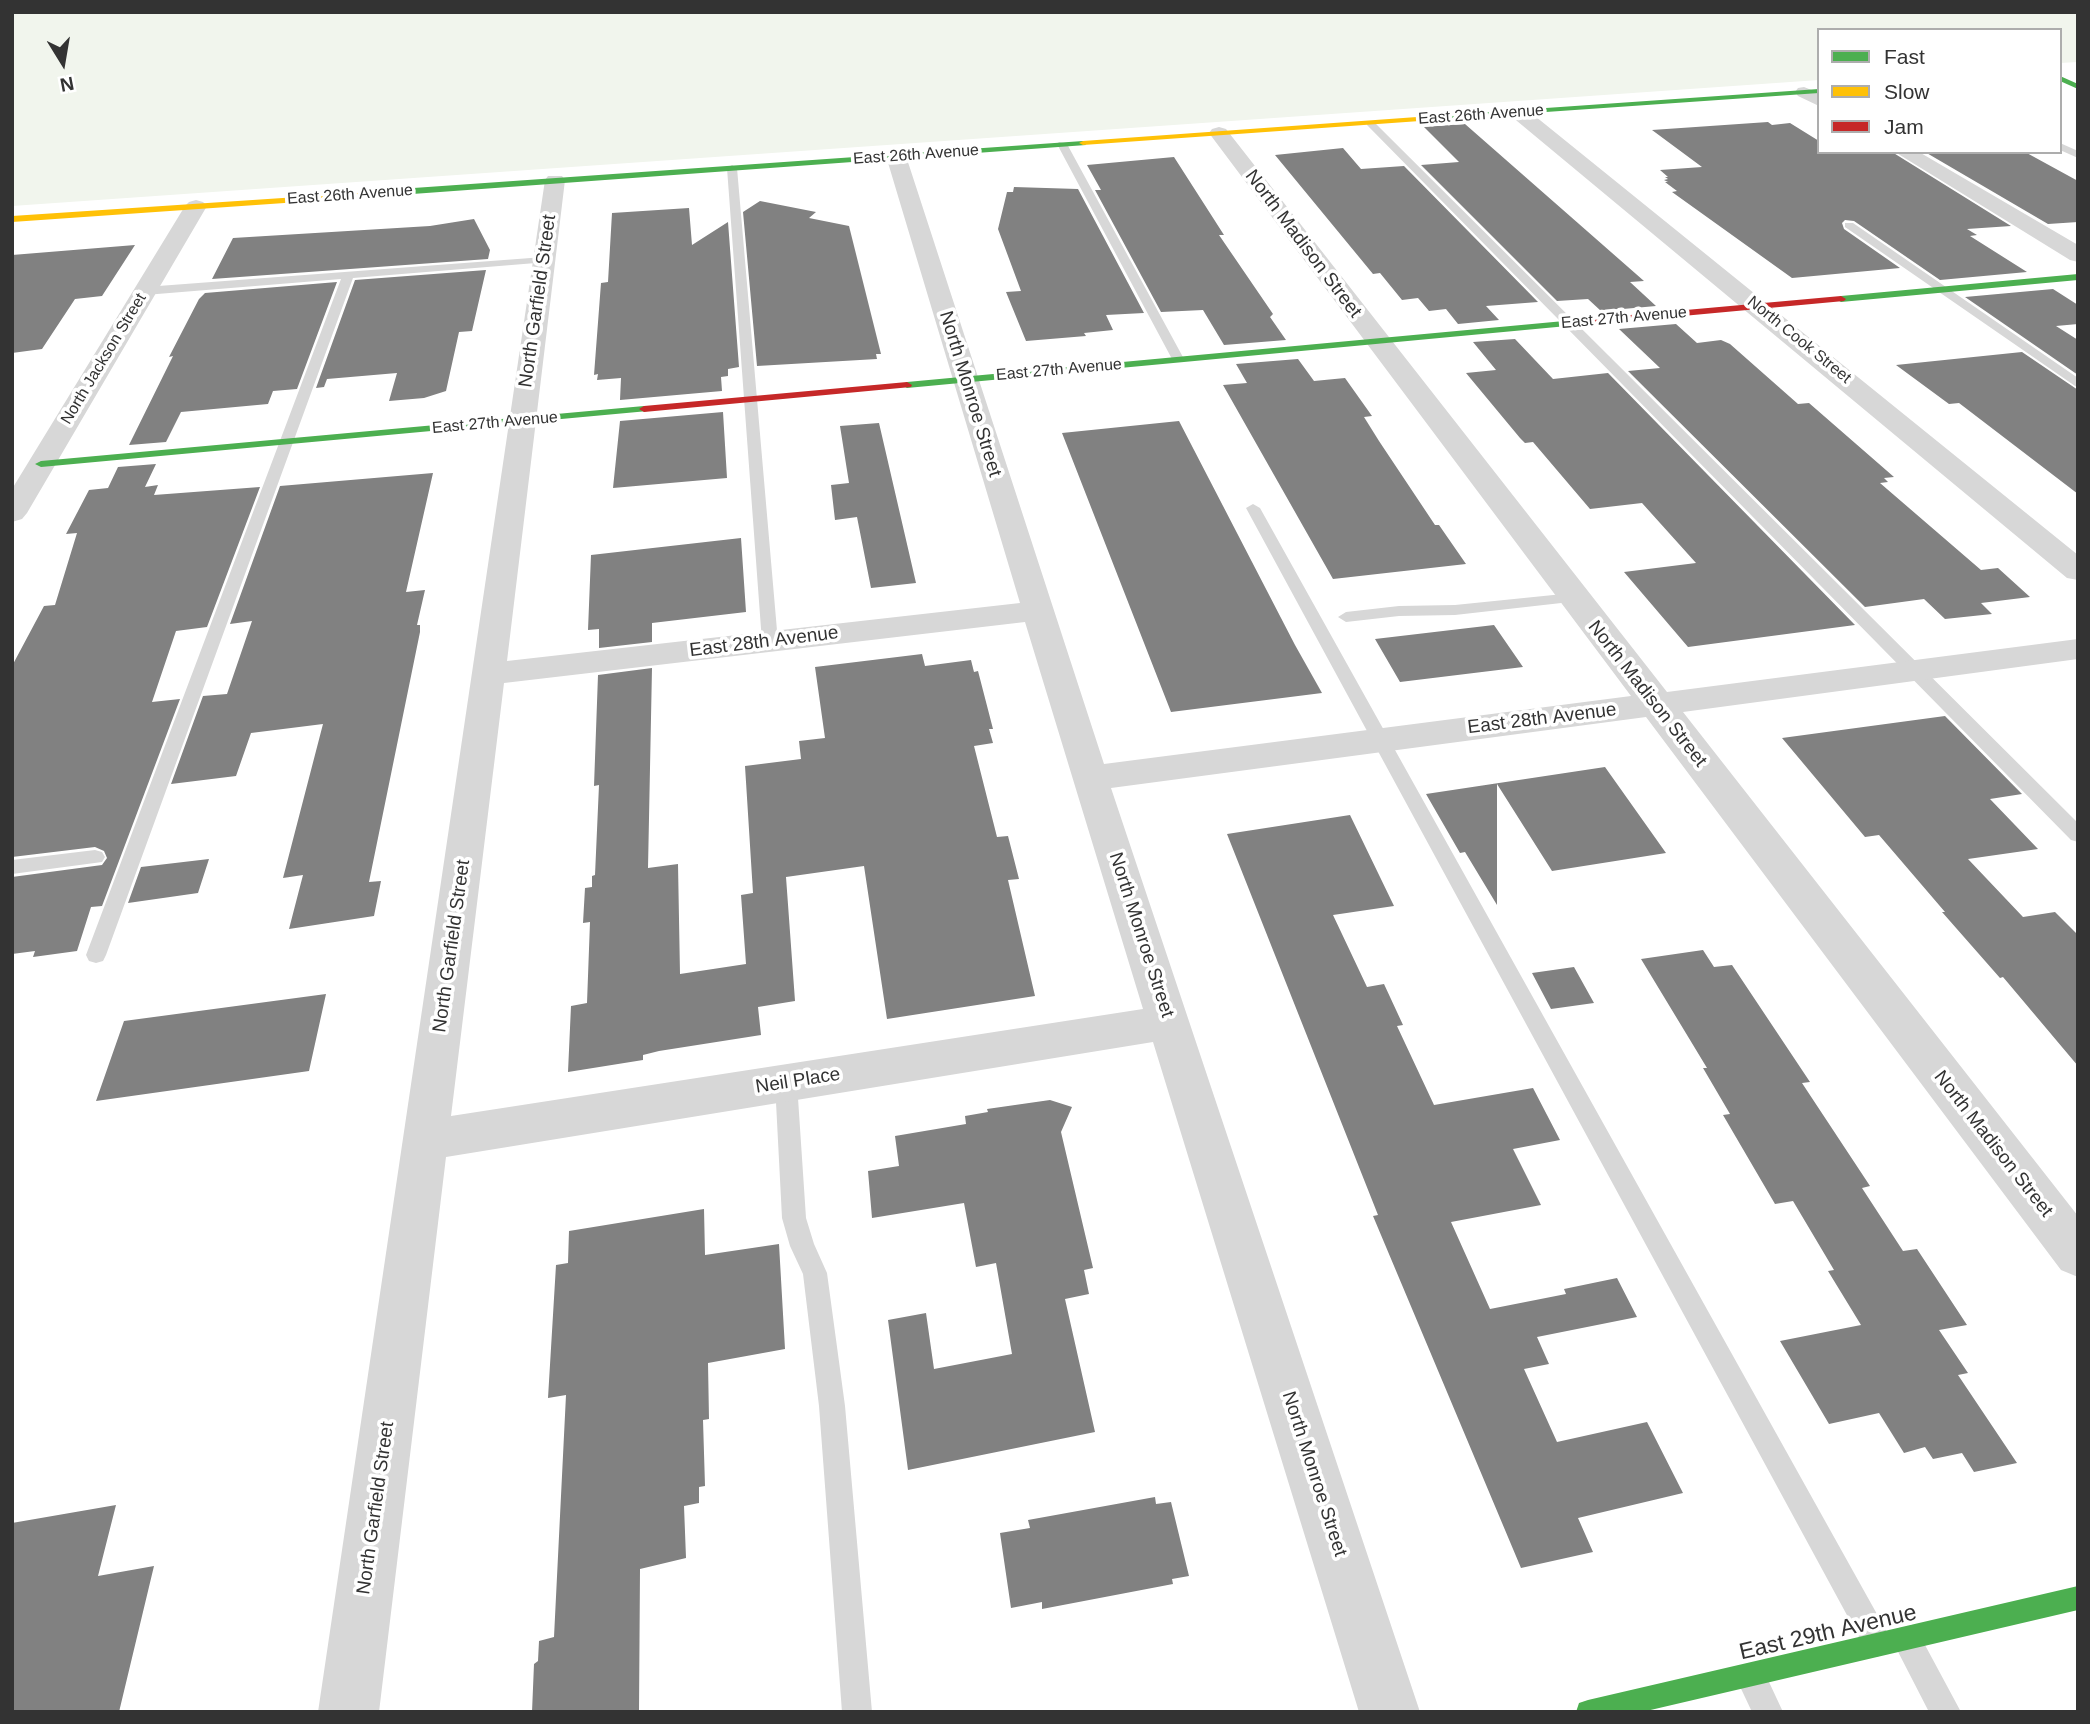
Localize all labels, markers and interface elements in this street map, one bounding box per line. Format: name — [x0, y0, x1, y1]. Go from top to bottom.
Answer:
north arrow — [28, 28, 98, 98]
legend — [1817, 28, 2062, 154]
text: Fast — [1884, 45, 1925, 68]
text: N — [58, 72, 76, 96]
text: Slow — [1884, 80, 1930, 103]
street label: East 26th Avenue — [1417, 101, 1545, 129]
text: Jam — [1884, 115, 1924, 138]
street label: East 26th Avenue — [852, 141, 980, 169]
street label: North Madison Street — [1240, 165, 1366, 323]
street label: East 26th Avenue — [286, 181, 414, 209]
street label: North Garfield Street — [515, 213, 561, 389]
street label: North Jackson Street — [57, 290, 151, 428]
street label: North Cook Street — [1743, 292, 1855, 388]
street label: East 27th Avenue — [1560, 303, 1688, 333]
street label: North Monroe Street — [934, 308, 1006, 480]
street label: East 27th Avenue — [995, 355, 1123, 385]
street label: East 27th Avenue — [431, 408, 559, 438]
street label: North Madison Street — [1583, 616, 1711, 772]
street label: East 28th Avenue — [688, 622, 840, 662]
street label: East 28th Avenue — [1466, 699, 1618, 739]
street label: North Monroe Street — [1104, 850, 1178, 1020]
street label: North Garfield Street — [429, 858, 475, 1034]
street label: Neil Place — [754, 1063, 842, 1099]
street label: North Madison Street — [1929, 1066, 2057, 1222]
street label: North Monroe Street — [1277, 1389, 1351, 1559]
street label: North Garfield Street — [353, 1420, 399, 1596]
street label: East 29th Avenue — [1737, 1599, 1919, 1667]

